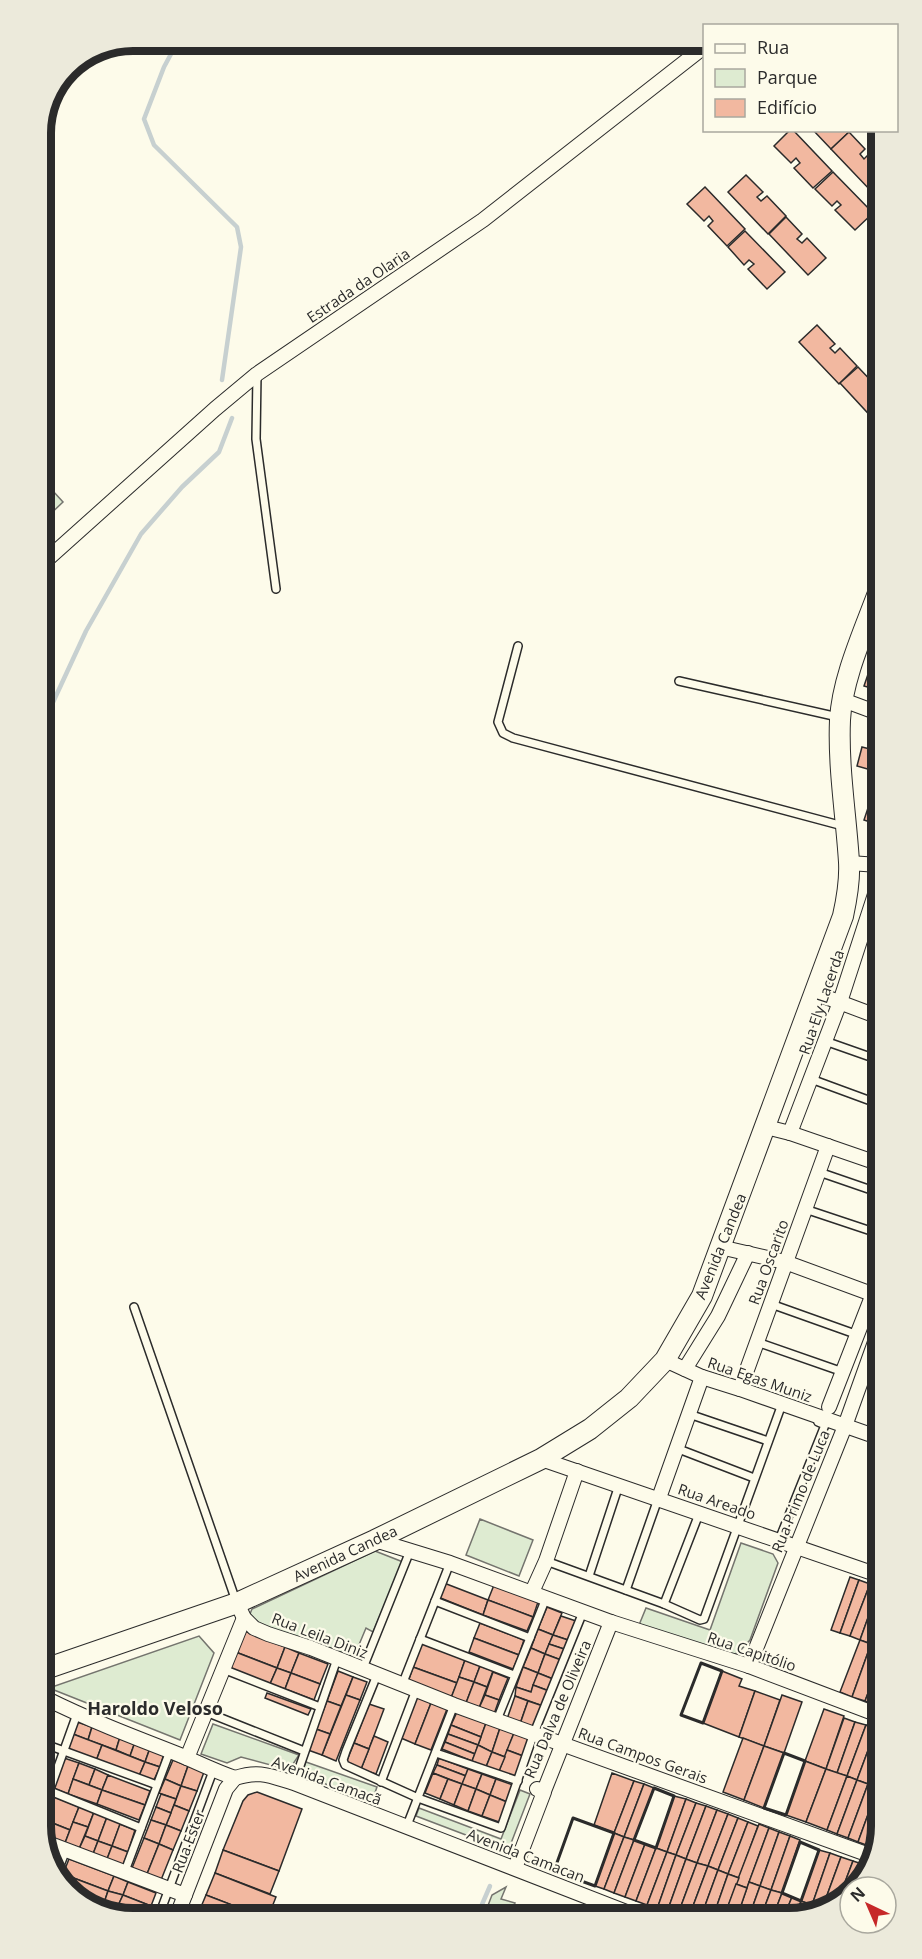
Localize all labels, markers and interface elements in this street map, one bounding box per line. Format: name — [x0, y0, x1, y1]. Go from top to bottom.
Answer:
legend — [703, 24, 898, 132]
text: Rua — [757, 35, 789, 59]
text: Parque — [757, 65, 817, 89]
text: Edifício — [757, 95, 817, 119]
street label: Estrada da Olaria — [303, 243, 413, 327]
street label: Rua Ely Lacerda — [794, 947, 848, 1057]
street label: Avenida Candea — [690, 1190, 750, 1302]
street label: Rua Oscarito — [743, 1217, 793, 1307]
street label: Rua Egas Muniz — [705, 1352, 815, 1406]
street label: Rua Primo de Luca — [766, 1427, 834, 1555]
street label: Rua Areado — [675, 1478, 759, 1524]
street label: Avenida Candea — [290, 1520, 400, 1586]
street label: Rua Leila Diniz — [269, 1607, 371, 1663]
street label: Rua Capitólio — [705, 1627, 799, 1675]
street label: Rua Dalva de Oliveira — [519, 1637, 595, 1781]
district label: Haroldo Veloso — [87, 1696, 223, 1720]
street label: Rua Campos Gerais — [576, 1722, 710, 1788]
street label: Avenida Camacã — [269, 1751, 385, 1809]
street label: Rua Ester — [167, 1807, 209, 1875]
street label: Avenida Camacan — [464, 1823, 588, 1887]
north arrow — [838, 1875, 898, 1935]
text: N — [845, 1882, 870, 1907]

